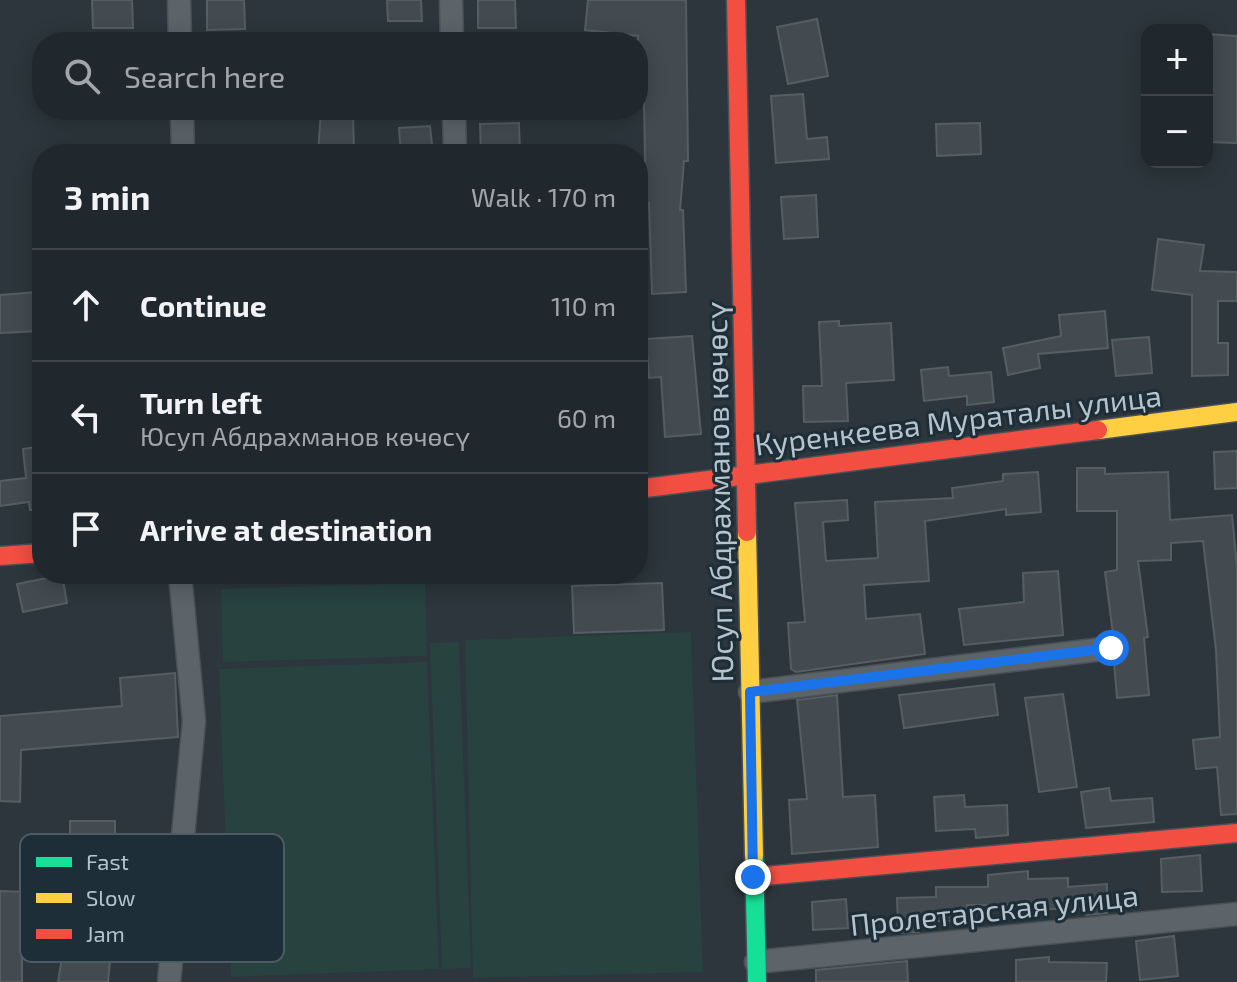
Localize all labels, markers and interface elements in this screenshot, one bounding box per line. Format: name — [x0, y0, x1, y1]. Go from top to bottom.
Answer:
map controls — [1141, 24, 1213, 168]
button: + — [1141, 24, 1213, 96]
search box — [32, 32, 648, 120]
icon: search — [60, 54, 104, 98]
text: Search here — [124, 58, 285, 94]
button: − — [1141, 96, 1213, 168]
text: 3 min — [64, 176, 150, 217]
text: Walk · 170 m — [471, 181, 616, 212]
icon: ahead — [64, 283, 108, 327]
text: Continue — [140, 287, 267, 323]
text: 110 m — [551, 290, 616, 321]
street label: Юсуп Абдрахманов көчөсү — [697, 301, 740, 683]
street label: Куренкеева Мураталы улица — [753, 376, 1164, 463]
text: Turn left — [140, 384, 262, 420]
icon: left — [64, 395, 108, 439]
text: 60 m — [557, 402, 616, 433]
text: Юсуп Абдрахманов көчөсү — [140, 420, 470, 451]
icon: arrive — [64, 507, 108, 551]
text: Arrive at destination — [140, 511, 432, 547]
route start — [1093, 630, 1129, 666]
legend — [20, 834, 284, 962]
text: Fast — [86, 848, 129, 874]
route end — [735, 859, 771, 895]
street label: Пролетарская улица — [848, 876, 1140, 943]
text: Slow — [86, 884, 135, 910]
text: Jam — [86, 920, 125, 946]

